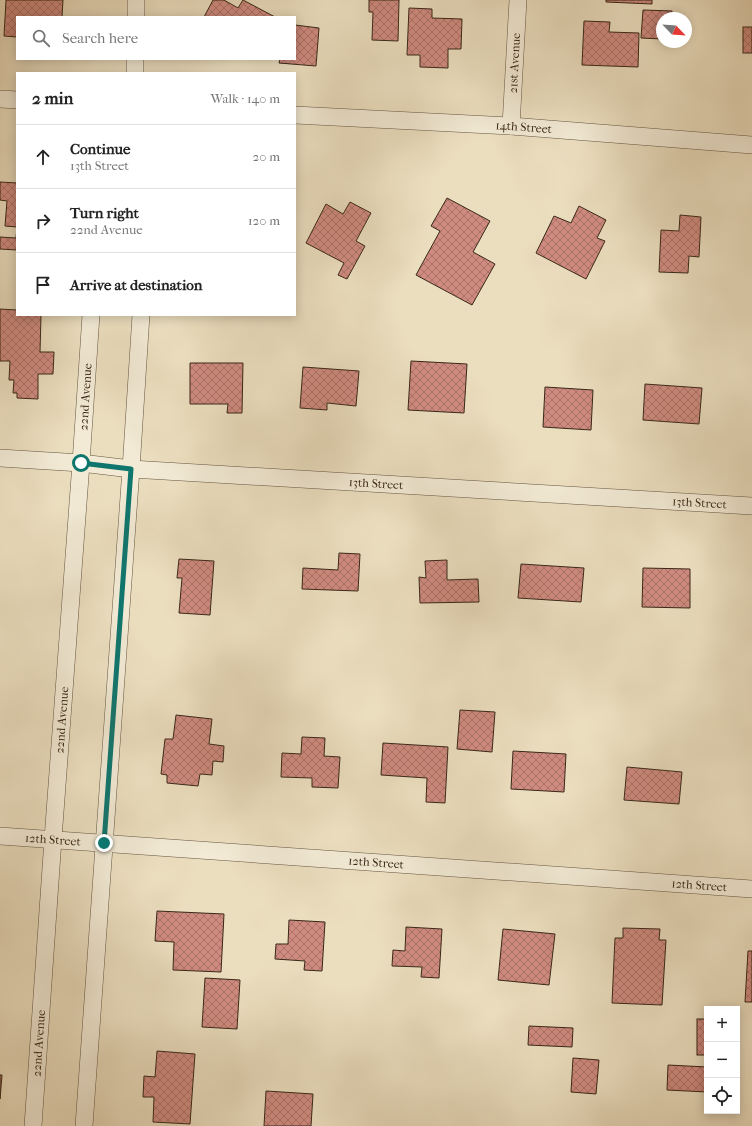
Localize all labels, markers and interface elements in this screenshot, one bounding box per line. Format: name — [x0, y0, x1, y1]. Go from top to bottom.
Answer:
north arrow — [656, 12, 692, 48]
search box — [16, 16, 296, 60]
icon: search — [30, 27, 52, 49]
text: Search here — [62, 29, 138, 47]
street label: 21st Avenue — [506, 32, 523, 94]
text: 2 min — [32, 88, 73, 108]
text: Walk · 140 m — [211, 91, 280, 106]
street label: 14th Street — [495, 118, 553, 136]
text: Continue — [70, 140, 130, 158]
icon: ahead — [32, 146, 54, 168]
text: 20 m — [253, 149, 280, 164]
text: 13th Street — [70, 158, 129, 173]
text: Turn right — [70, 204, 139, 222]
icon: right — [32, 210, 54, 232]
text: 120 m — [248, 213, 280, 228]
text: 22nd Avenue — [70, 222, 143, 237]
icon: arrive — [32, 274, 54, 296]
text: Arrive at destination — [70, 276, 202, 294]
street label: 22nd Avenue — [76, 363, 95, 431]
route start — [72, 454, 90, 472]
street label: 13th Street — [348, 475, 404, 492]
street label: 13th Street — [672, 494, 728, 512]
street label: 22nd Avenue — [52, 686, 71, 754]
street label: 12th Street — [25, 831, 82, 849]
route end — [95, 834, 113, 852]
street label: 12th Street — [348, 854, 405, 871]
street label: 12th Street — [671, 876, 728, 894]
map controls — [704, 1006, 740, 1114]
button: + — [704, 1006, 740, 1042]
street label: 22nd Avenue — [29, 1009, 48, 1077]
button: − — [704, 1042, 740, 1078]
button: locate — [704, 1078, 740, 1114]

